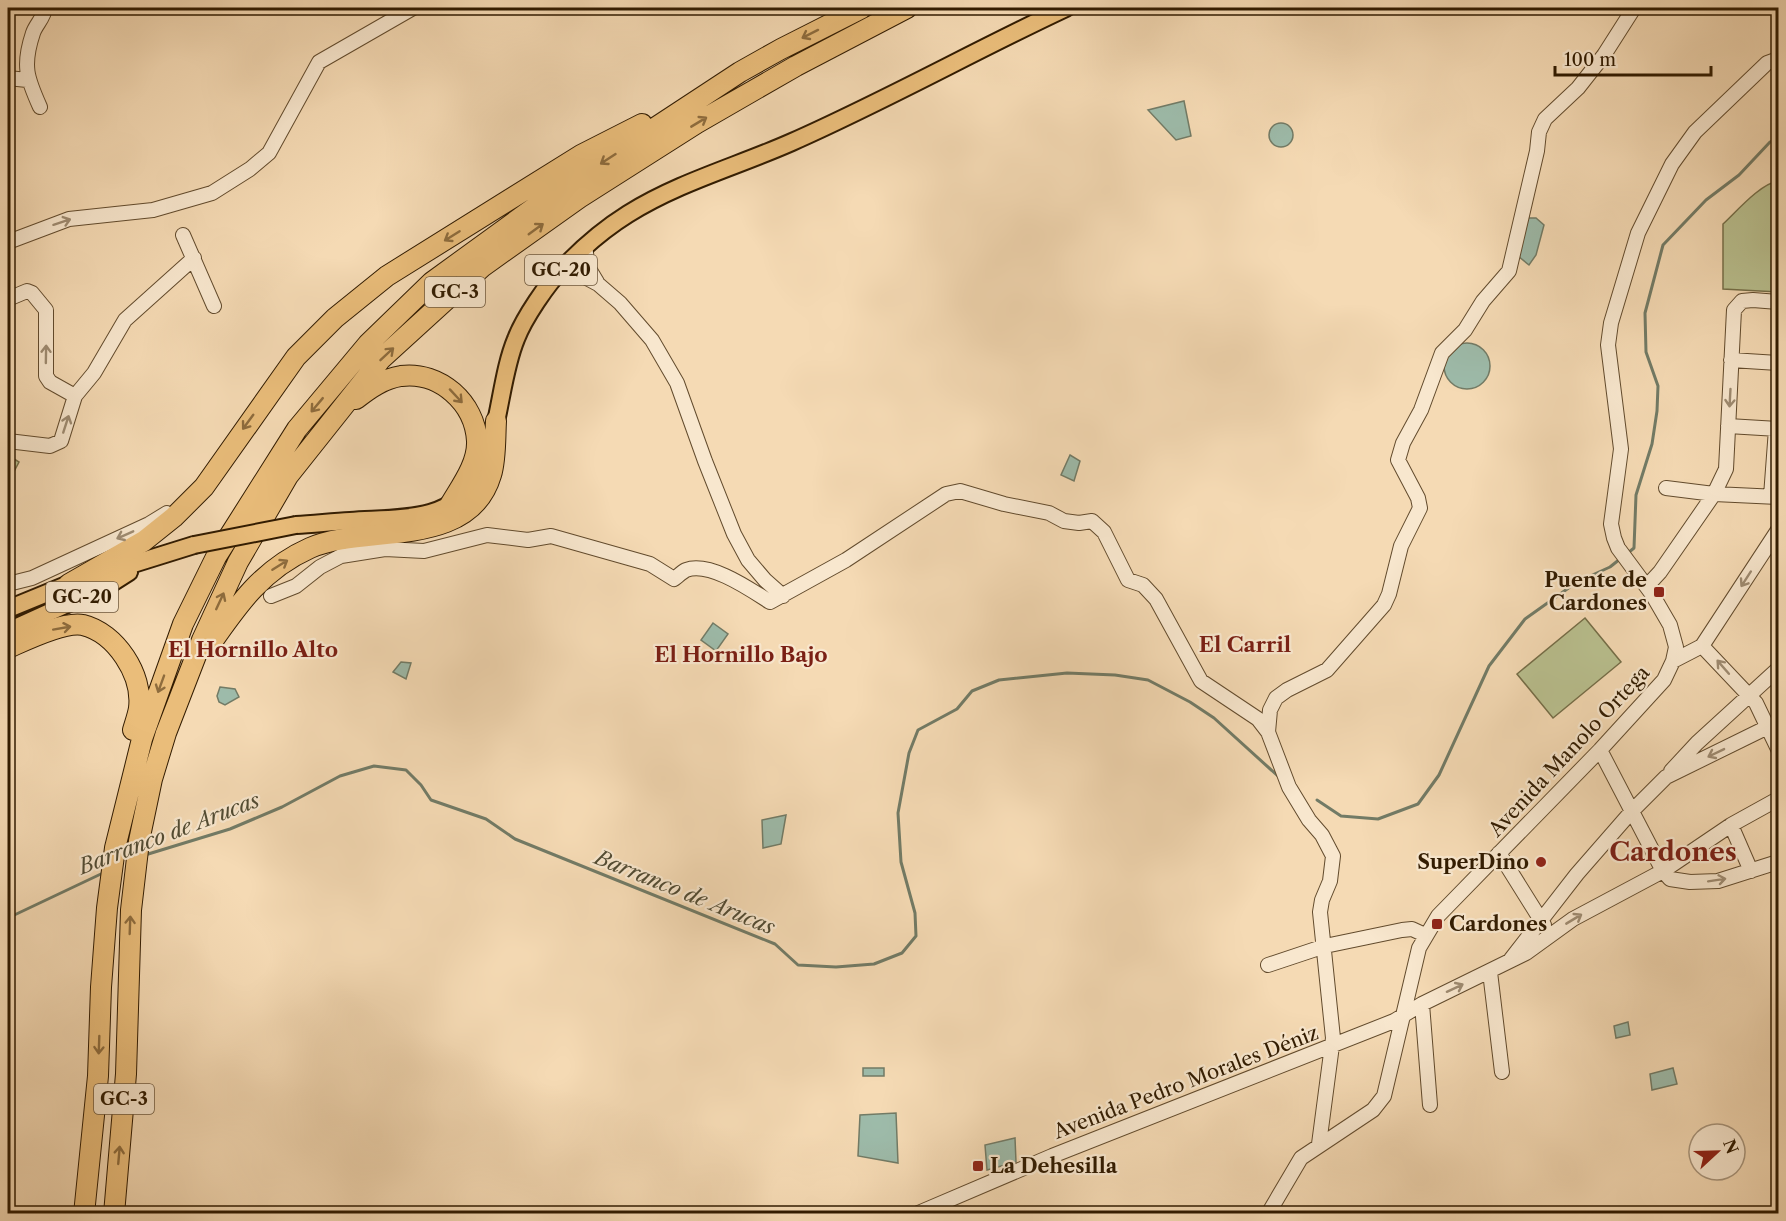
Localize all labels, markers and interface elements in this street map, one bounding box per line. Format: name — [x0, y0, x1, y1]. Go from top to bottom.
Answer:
one-way arrow — [801, 29, 819, 40]
scale bar — [1555, 39, 1711, 77]
text: 100 m — [1564, 49, 1616, 71]
one-way arrow — [690, 116, 707, 128]
one-way arrow — [600, 152, 617, 165]
one-way arrow — [52, 215, 71, 226]
one-way arrow — [527, 223, 544, 235]
one-way arrow — [444, 230, 461, 242]
road number: GC-20 — [525, 255, 597, 285]
road number: GC-3 — [425, 277, 485, 307]
one-way arrow — [40, 344, 52, 364]
one-way arrow — [379, 347, 394, 361]
one-way arrow — [1724, 388, 1735, 407]
one-way arrow — [449, 389, 464, 404]
one-way arrow — [310, 397, 324, 412]
one-way arrow — [242, 414, 254, 430]
one-way arrow — [61, 415, 72, 434]
one-way arrow — [116, 530, 134, 541]
one-way arrow — [271, 559, 288, 571]
place label: Puente de Cardones — [1544, 568, 1647, 615]
one-way arrow — [1740, 571, 1753, 588]
road number: GC-20 — [46, 582, 118, 612]
marker: Puente de Cardones — [1652, 585, 1666, 599]
one-way arrow — [215, 593, 226, 611]
one-way arrow — [52, 622, 72, 633]
district label: El Carril — [1199, 632, 1291, 657]
district label: El Hornillo Alto — [168, 637, 338, 662]
district label: El Hornillo Bajo — [654, 642, 828, 667]
street label: Avenida Manolo Ortega — [1483, 660, 1655, 842]
one-way arrow — [1716, 660, 1730, 675]
one-way arrow — [155, 674, 166, 692]
one-way arrow — [1707, 747, 1725, 759]
water label: Barranco de Arucas — [73, 787, 264, 880]
district label: Cardones — [1609, 836, 1737, 868]
water label: Barranco de Arucas — [589, 844, 779, 940]
place label: SuperDino — [1417, 850, 1529, 874]
marker: SuperDino — [1534, 855, 1548, 869]
one-way arrow — [1707, 875, 1726, 886]
place label: Cardones — [1449, 912, 1547, 936]
one-way arrow — [1565, 913, 1582, 925]
one-way arrow — [125, 916, 136, 936]
marker: Cardones — [1430, 917, 1444, 931]
one-way arrow — [1446, 982, 1464, 994]
street label: Avenida Pedro Morales Déniz — [1049, 1020, 1322, 1144]
one-way arrow — [93, 1035, 104, 1055]
road number: GC-3 — [94, 1084, 154, 1114]
north arrow — [1687, 1122, 1747, 1182]
text: N — [1719, 1136, 1743, 1157]
one-way arrow — [114, 1146, 125, 1166]
place label: La Dehesilla — [990, 1154, 1118, 1178]
marker: La Dehesilla — [971, 1159, 985, 1173]

